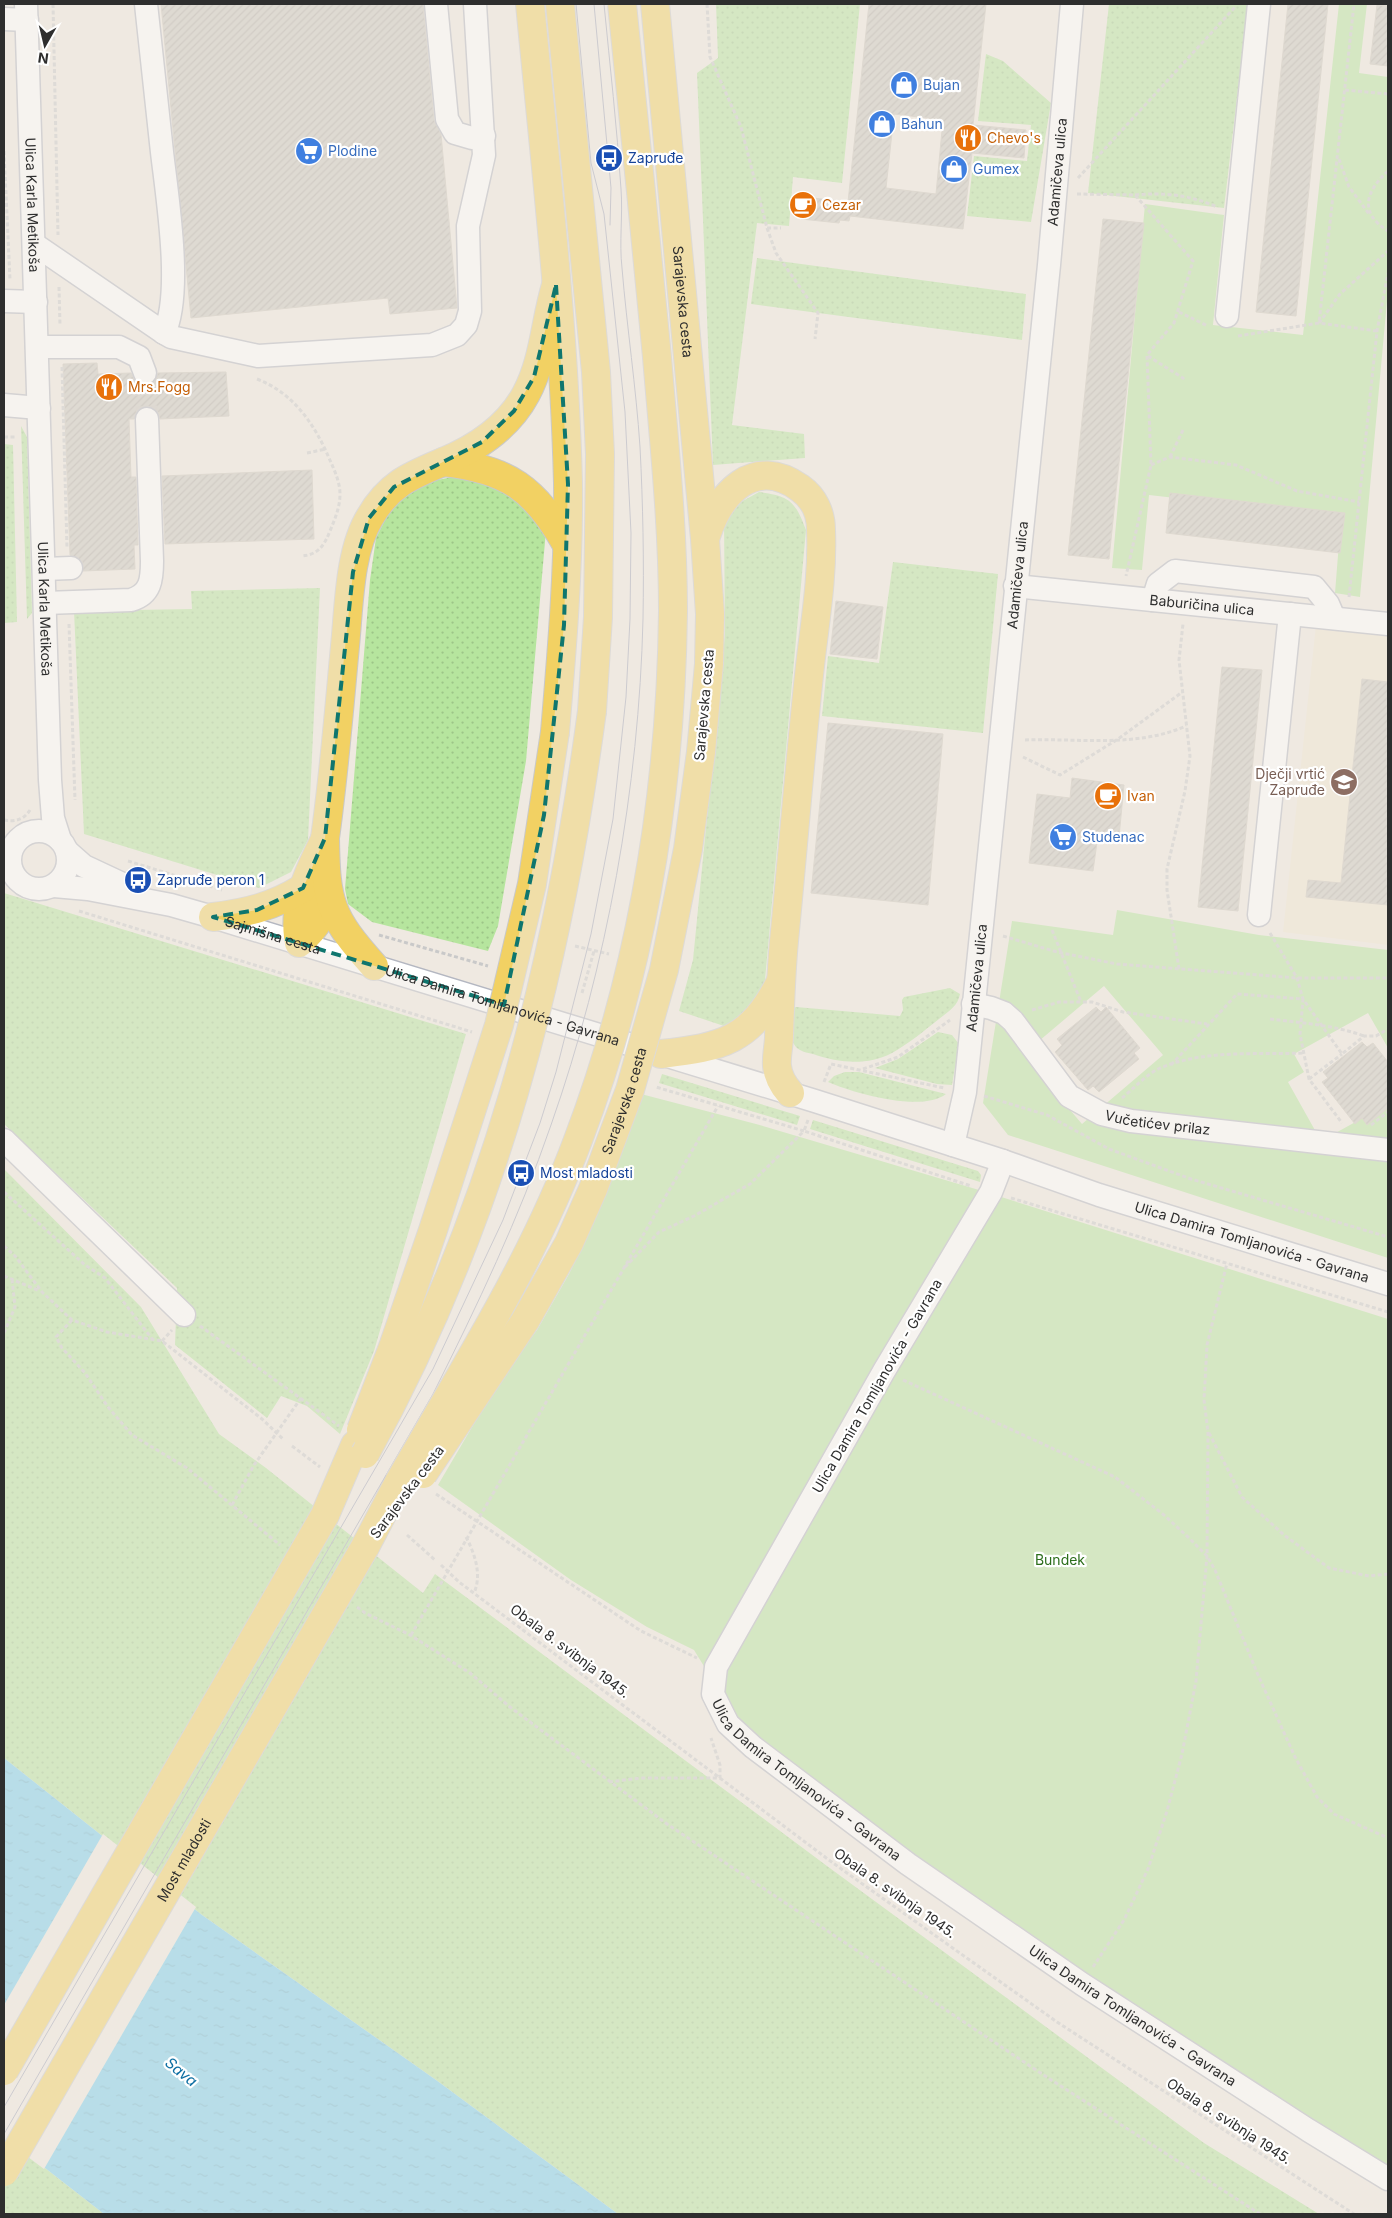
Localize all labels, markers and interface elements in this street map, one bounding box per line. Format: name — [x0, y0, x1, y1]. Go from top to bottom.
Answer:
north arrow — [20, 20, 70, 70]
text: N — [37, 49, 50, 68]
shop icon: Bujan — [889, 70, 919, 100]
place label: Bujan — [923, 76, 960, 93]
shop icon: Bahun — [867, 109, 897, 139]
place label: Bahun — [901, 115, 943, 132]
street label: Adamičeva ulica — [1043, 117, 1070, 227]
restaurant icon: Chevo's — [953, 123, 983, 153]
place label: Chevo's — [987, 129, 1041, 146]
supermarket icon: Plodine — [294, 136, 324, 166]
street label: Ulica Karla Metikoša — [22, 137, 43, 273]
place label: Plodine — [328, 142, 377, 159]
bus stop icon: Zapruđe — [594, 143, 624, 173]
place label: Zapruđe — [628, 149, 684, 166]
shop icon: Gumex — [939, 154, 969, 184]
place label: Gumex — [973, 160, 1020, 177]
cafe icon: Cezar — [788, 190, 818, 220]
place label: Cezar — [822, 196, 861, 213]
street label: Sarajevska cesta — [670, 245, 697, 358]
restaurant icon: Mrs.Fogg — [94, 372, 124, 402]
place label: Mrs.Fogg — [128, 378, 191, 395]
street label: Adamičeva ulica — [1003, 520, 1031, 630]
street label: Ulica Karla Metikoša — [35, 541, 56, 676]
street label: Baburičina ulica — [1149, 591, 1255, 618]
street label: Sarajevska cesta — [690, 648, 717, 762]
place label: Dječji vrtić Zapruđe — [1255, 765, 1325, 798]
school or university icon: Dječji vrtić Zapruđe — [1329, 767, 1359, 797]
cafe icon: Ivan — [1093, 781, 1123, 811]
place label: Ivan — [1127, 787, 1155, 804]
supermarket icon: Studenac — [1048, 822, 1078, 852]
place label: Studenac — [1082, 828, 1145, 845]
bus stop icon: Zapruđe peron 1 — [123, 865, 153, 895]
place label: Zapruđe peron 1 — [157, 871, 265, 888]
street label: Sajmišna cesta — [223, 912, 323, 958]
street label: Adamičeva ulica — [962, 923, 990, 1033]
street label: Ulica Damira Tomljanovića - Gavrana — [383, 961, 622, 1049]
street label: Sarajevska cesta — [598, 1045, 650, 1157]
street label: Vučetićev prilaz — [1103, 1106, 1211, 1138]
bus stop icon: Most mladosti — [506, 1158, 536, 1188]
place label: Most mladosti — [540, 1164, 633, 1181]
street label: Ulica Damira Tomljanovića - Gavrana — [1133, 1198, 1371, 1286]
street label: Ulica Damira Tomljanovića - Gavrana — [808, 1276, 945, 1496]
street label: Sarajevska cesta — [366, 1442, 447, 1542]
park label: Bundek — [1035, 1551, 1085, 1568]
street label: Obala 8. svibnja 1945. — [507, 1600, 633, 1701]
street label: Ulica Damira Tomljanovića - Gavrana — [709, 1696, 905, 1864]
street label: Most mladosti — [153, 1816, 214, 1904]
street label: Obala 8. svibnja 1945. — [831, 1844, 960, 1941]
street label: Ulica Damira Tomljanovića - Gavrana — [1026, 1941, 1240, 2089]
water label: Sava — [161, 2053, 201, 2090]
street label: Obala 8. svibnja 1945. — [1164, 2074, 1295, 2167]

